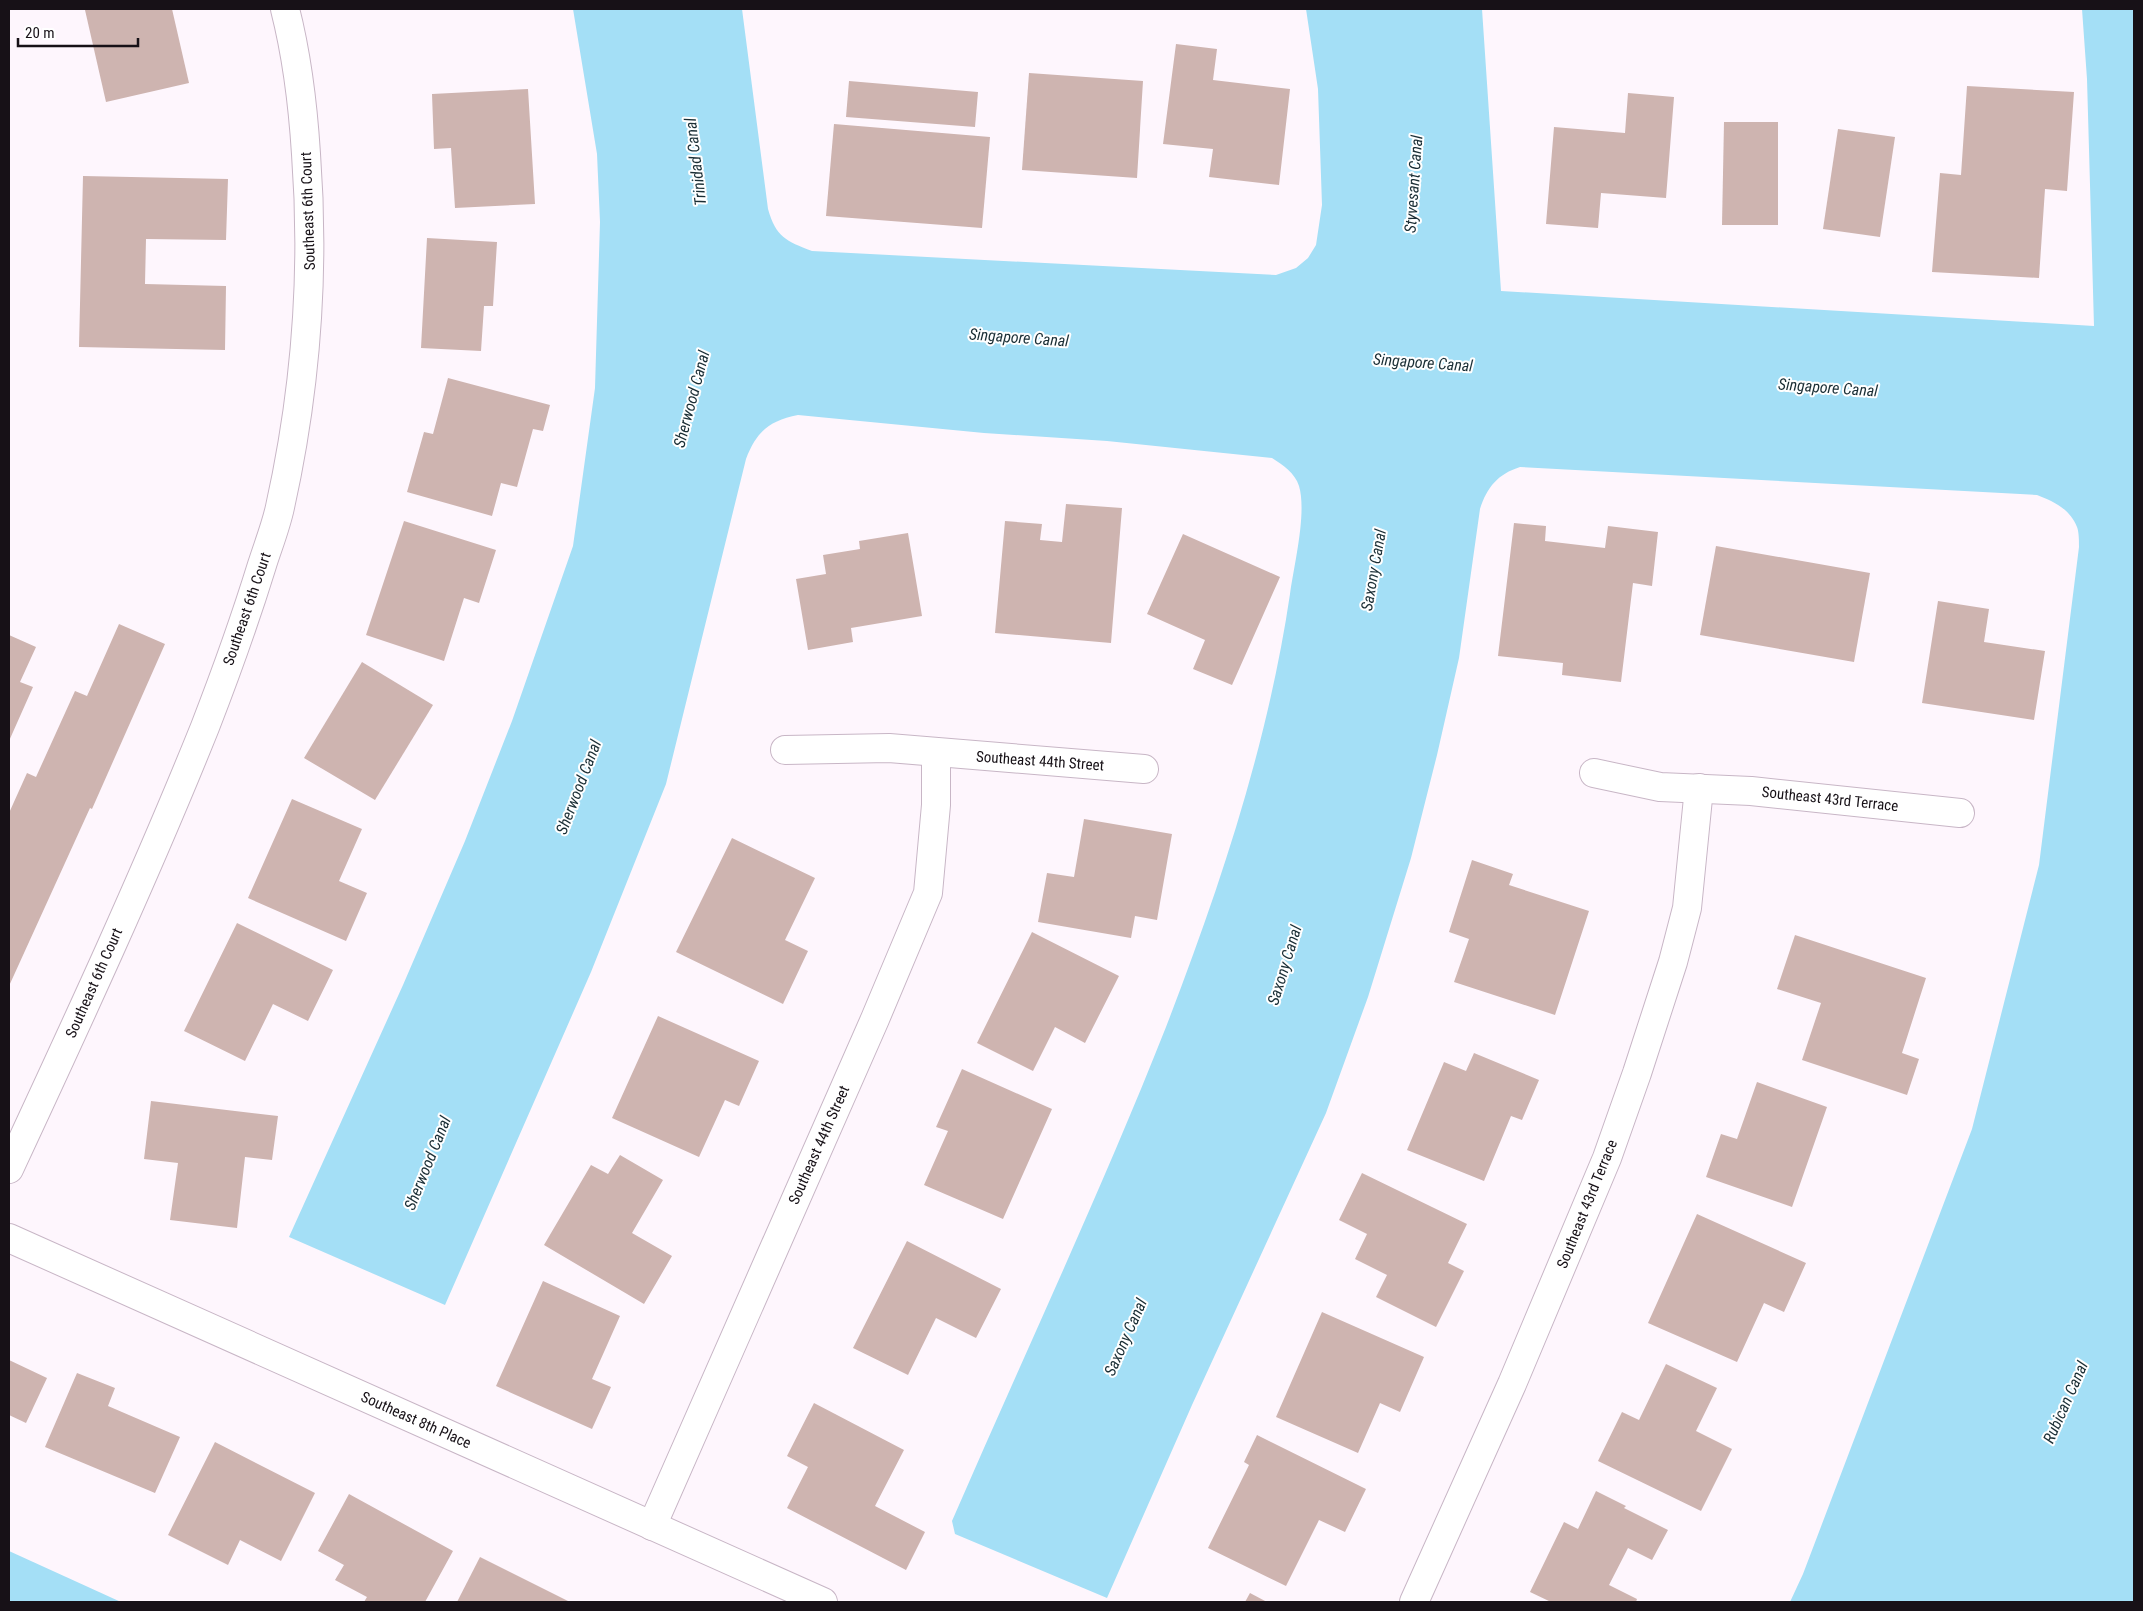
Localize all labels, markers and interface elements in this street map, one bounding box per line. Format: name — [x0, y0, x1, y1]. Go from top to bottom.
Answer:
scale bar — [18, 15, 138, 47]
text: 20 m — [25, 24, 55, 42]
water label: Trinidad Canal — [681, 117, 710, 207]
water label: Styvesant Canal — [1401, 134, 1426, 234]
street label: Southeast 6th Court — [297, 152, 319, 270]
water label: Singapore Canal — [968, 325, 1070, 350]
water label: Sherwood Canal — [669, 348, 714, 450]
water label: Singapore Canal — [1372, 350, 1474, 375]
water label: Singapore Canal — [1777, 375, 1879, 400]
water label: Saxony Canal — [1357, 527, 1390, 612]
street label: Southeast 6th Court — [219, 550, 275, 668]
water label: Sherwood Canal — [552, 737, 605, 837]
street label: Southeast 44th Street — [975, 748, 1105, 774]
street label: Southeast 43rd Terrace — [1761, 783, 1899, 815]
water label: Saxony Canal — [1263, 923, 1306, 1007]
street label: Southeast 6th Court — [62, 925, 126, 1041]
street label: Southeast 44th Street — [785, 1083, 853, 1207]
water label: Sherwood Canal — [400, 1113, 455, 1213]
street label: Southeast 43rd Terrace — [1553, 1137, 1621, 1271]
water label: Saxony Canal — [1100, 1295, 1151, 1379]
water label: Rubican Canal — [2039, 1358, 2092, 1446]
street label: Southeast 8th Place — [358, 1388, 474, 1452]

